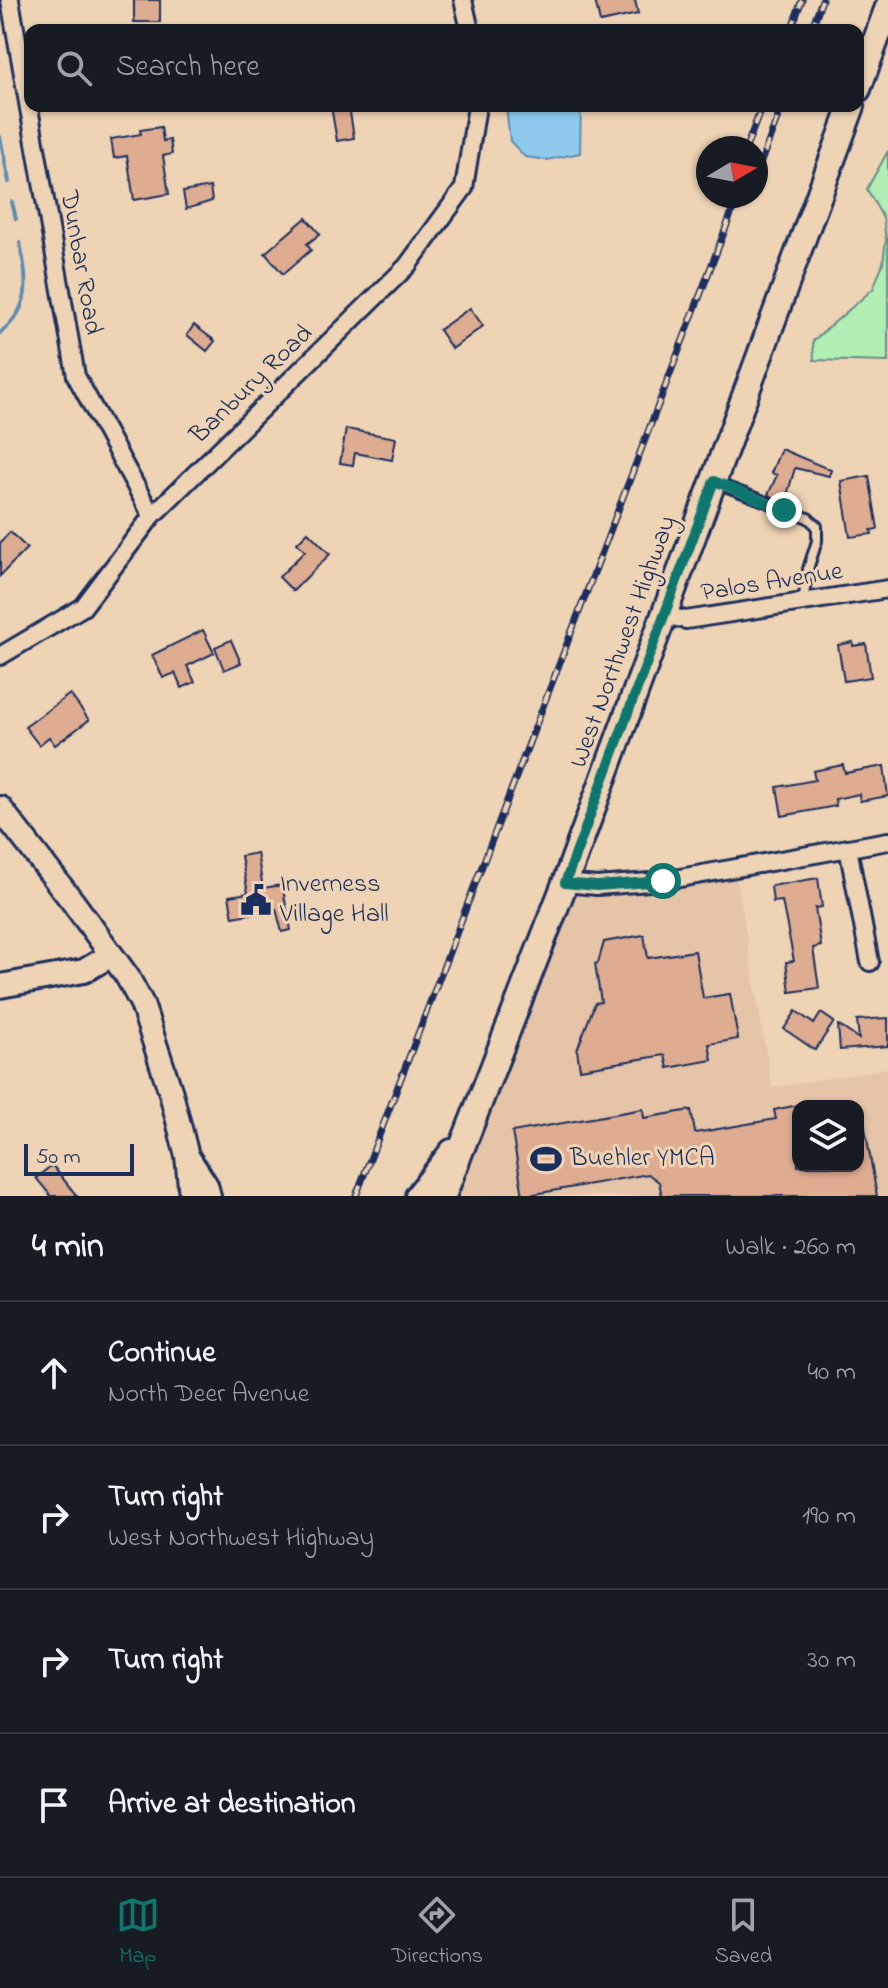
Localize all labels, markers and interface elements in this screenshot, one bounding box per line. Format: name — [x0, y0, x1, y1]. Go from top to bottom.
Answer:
search box — [24, 24, 864, 112]
icon: search — [52, 46, 96, 90]
text: Search here — [116, 46, 260, 90]
north arrow — [696, 136, 768, 208]
street label: Dunbar Road — [48, 187, 111, 338]
street label: Banbury Road — [181, 316, 322, 454]
route end — [766, 492, 802, 528]
street label: West Northwest Highway — [561, 511, 687, 773]
street label: Palos Avenue — [698, 553, 846, 613]
route start — [645, 863, 681, 899]
place label: Inverness Village Hall — [279, 866, 389, 934]
public building icon: Inverness Village Hall — [239, 883, 273, 917]
map controls — [792, 1100, 864, 1172]
button: layers — [792, 1100, 864, 1172]
scale bar — [24, 1140, 134, 1176]
place label: Buehler YMCA — [569, 1140, 715, 1178]
text: 50 m — [36, 1142, 81, 1174]
sports icon: Buehler YMCA — [529, 1142, 563, 1176]
text: 4 min — [32, 1223, 104, 1273]
text: Walk · 260 m — [725, 1229, 856, 1267]
text: Continue — [108, 1332, 216, 1376]
icon: ahead — [32, 1351, 76, 1395]
text: 40 m — [807, 1354, 856, 1392]
text: North Deer Avenue — [108, 1376, 309, 1414]
text: Turn right — [108, 1476, 223, 1520]
icon: right — [32, 1495, 76, 1539]
text: 190 m — [802, 1498, 856, 1536]
text: West Northwest Highway — [108, 1520, 374, 1558]
icon: right — [32, 1639, 76, 1683]
text: Turn right — [108, 1639, 223, 1683]
text: 30 m — [807, 1642, 856, 1680]
icon: arrive — [32, 1783, 76, 1827]
text: Arrive at destination — [108, 1783, 356, 1827]
tab: Map — [116, 1893, 160, 1973]
tab: Directions — [392, 1893, 483, 1973]
tab: Saved — [715, 1893, 772, 1973]

